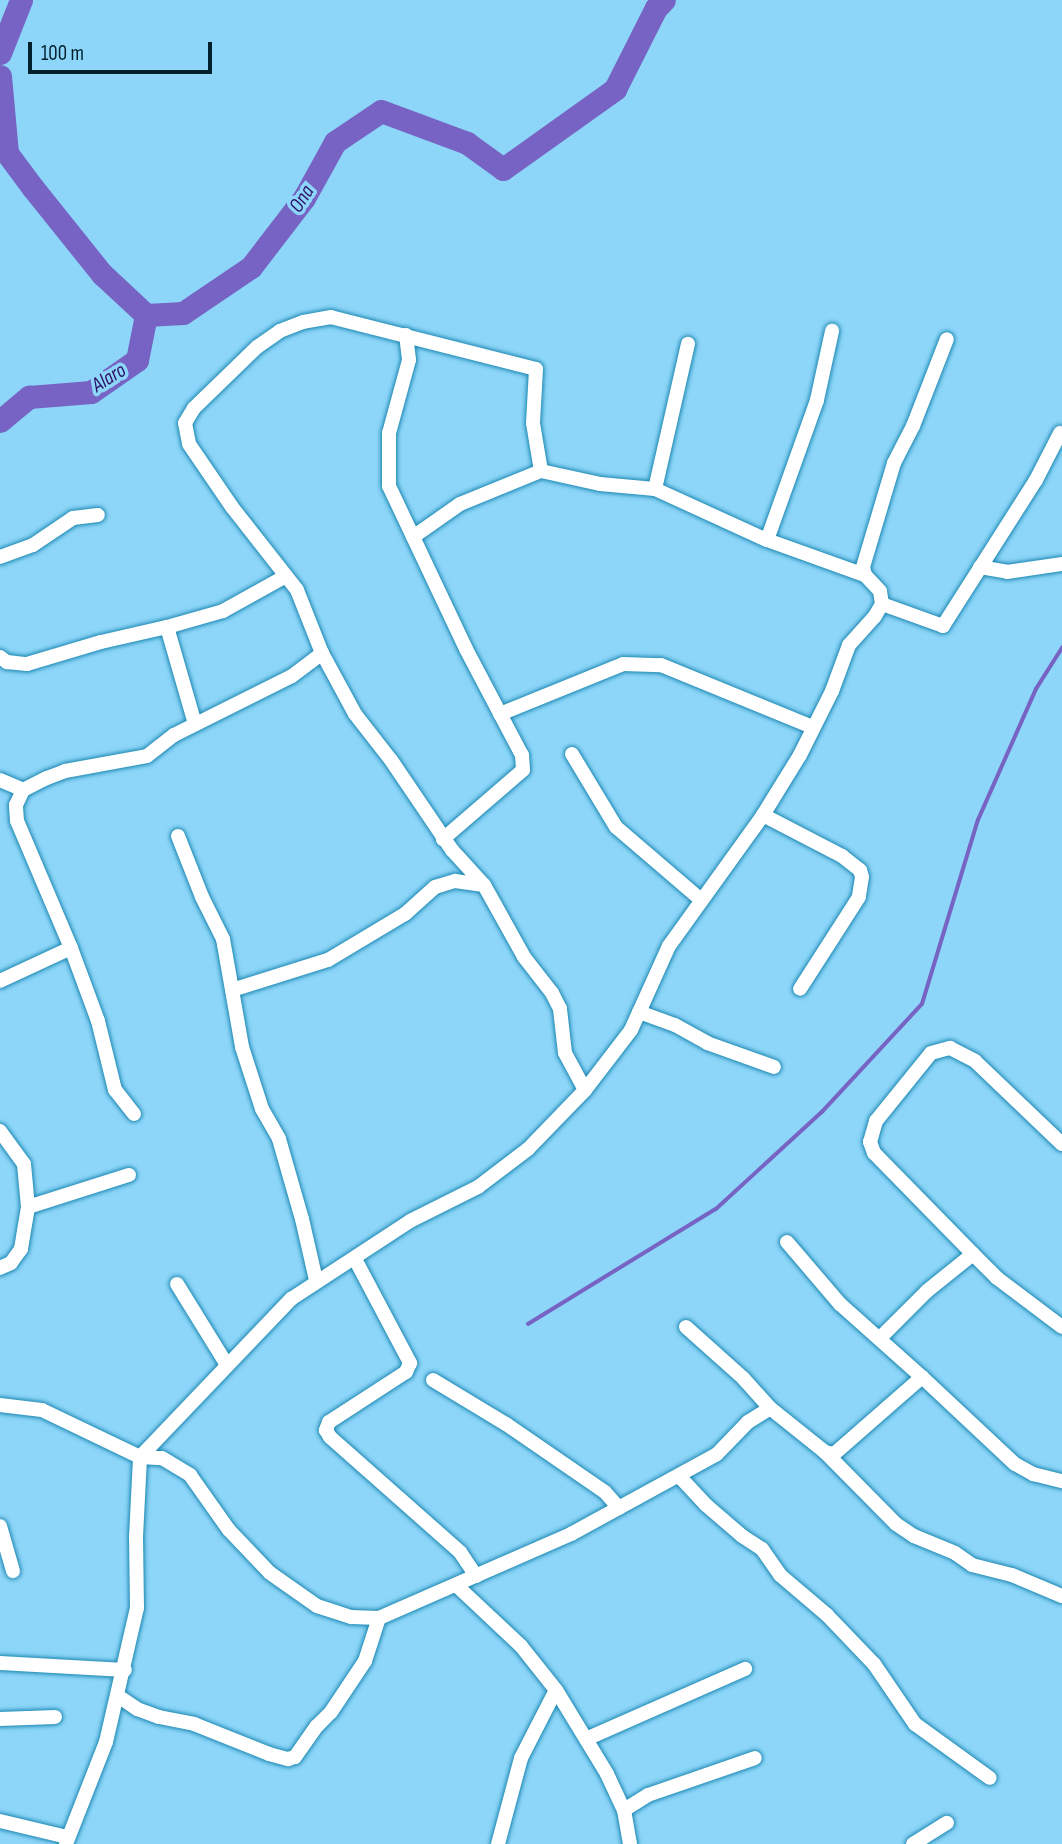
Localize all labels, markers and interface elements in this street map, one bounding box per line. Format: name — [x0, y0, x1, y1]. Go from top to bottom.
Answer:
scale bar — [32, 28, 215, 72]
text: 100 m — [41, 41, 84, 66]
water label: Ona — [284, 181, 320, 217]
water label: Alaro — [87, 358, 131, 398]

